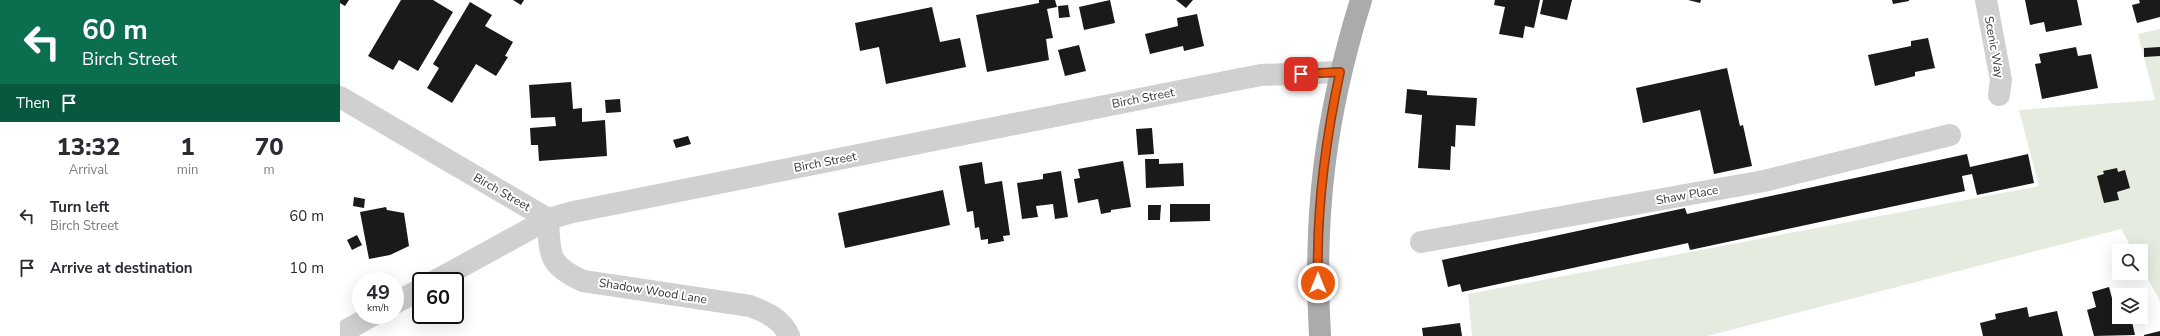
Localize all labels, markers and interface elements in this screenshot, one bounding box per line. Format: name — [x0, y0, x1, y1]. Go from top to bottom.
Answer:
text: 60 m — [82, 11, 148, 49]
street label: Scenic Way — [1981, 15, 2007, 80]
icon: left — [16, 16, 68, 68]
text: Birch Street — [82, 47, 177, 71]
pin — [1284, 57, 1318, 91]
icon: arrive — [1290, 63, 1312, 85]
street label: Birch Street — [1110, 84, 1176, 112]
icon: arrive — [58, 92, 80, 114]
text: Then — [16, 93, 50, 113]
text: 13:32 — [56, 131, 120, 163]
text: 1 — [180, 131, 195, 163]
text: 70 — [255, 131, 284, 163]
street label: Birch Street — [792, 148, 858, 176]
text: Arrival — [69, 161, 108, 179]
text: min — [177, 161, 198, 179]
text: m — [264, 161, 275, 179]
street label: Birch Street — [471, 169, 534, 215]
street label: Shaw Place — [1655, 182, 1719, 208]
text: Turn left — [50, 197, 109, 217]
icon: left — [16, 205, 38, 227]
text: 60 m — [289, 206, 324, 226]
text: Birch Street — [50, 217, 119, 235]
map controls — [2112, 244, 2148, 324]
button: search — [2112, 244, 2148, 280]
icon: arrive — [16, 257, 38, 279]
text: Arrive at destination — [50, 258, 193, 278]
text: 10 m — [289, 258, 324, 278]
position arrow — [1297, 262, 1339, 304]
speed limit sign: 60 — [412, 272, 464, 324]
street label: Shadow Wood Lane — [598, 275, 708, 307]
text: 49 — [366, 279, 390, 306]
button: layers — [2112, 288, 2148, 324]
text: km/h — [367, 301, 389, 315]

